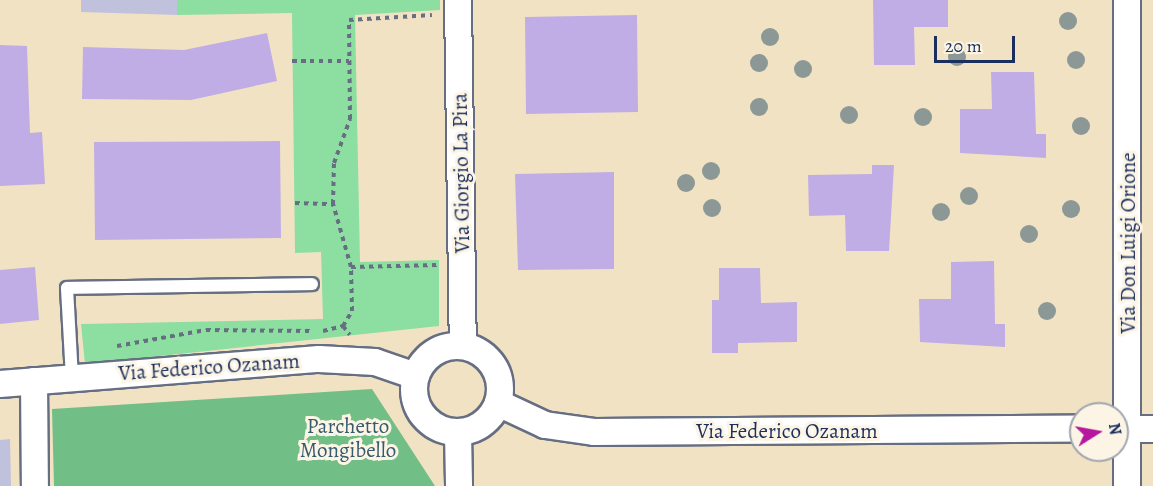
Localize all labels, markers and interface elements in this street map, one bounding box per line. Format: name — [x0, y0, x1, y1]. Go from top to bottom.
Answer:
scale bar — [937, 24, 1018, 62]
text: 20 m — [945, 34, 982, 58]
street label: Via Giorgio La Pira — [447, 93, 475, 253]
street label: Via Don Luigi Orione — [1115, 152, 1141, 334]
street label: Via Federico Ozanam — [118, 348, 300, 386]
north arrow — [1069, 402, 1129, 462]
park label: Parchetto Mongibello — [300, 413, 396, 463]
street label: Via Federico Ozanam — [696, 418, 878, 444]
text: N — [1103, 421, 1127, 437]

